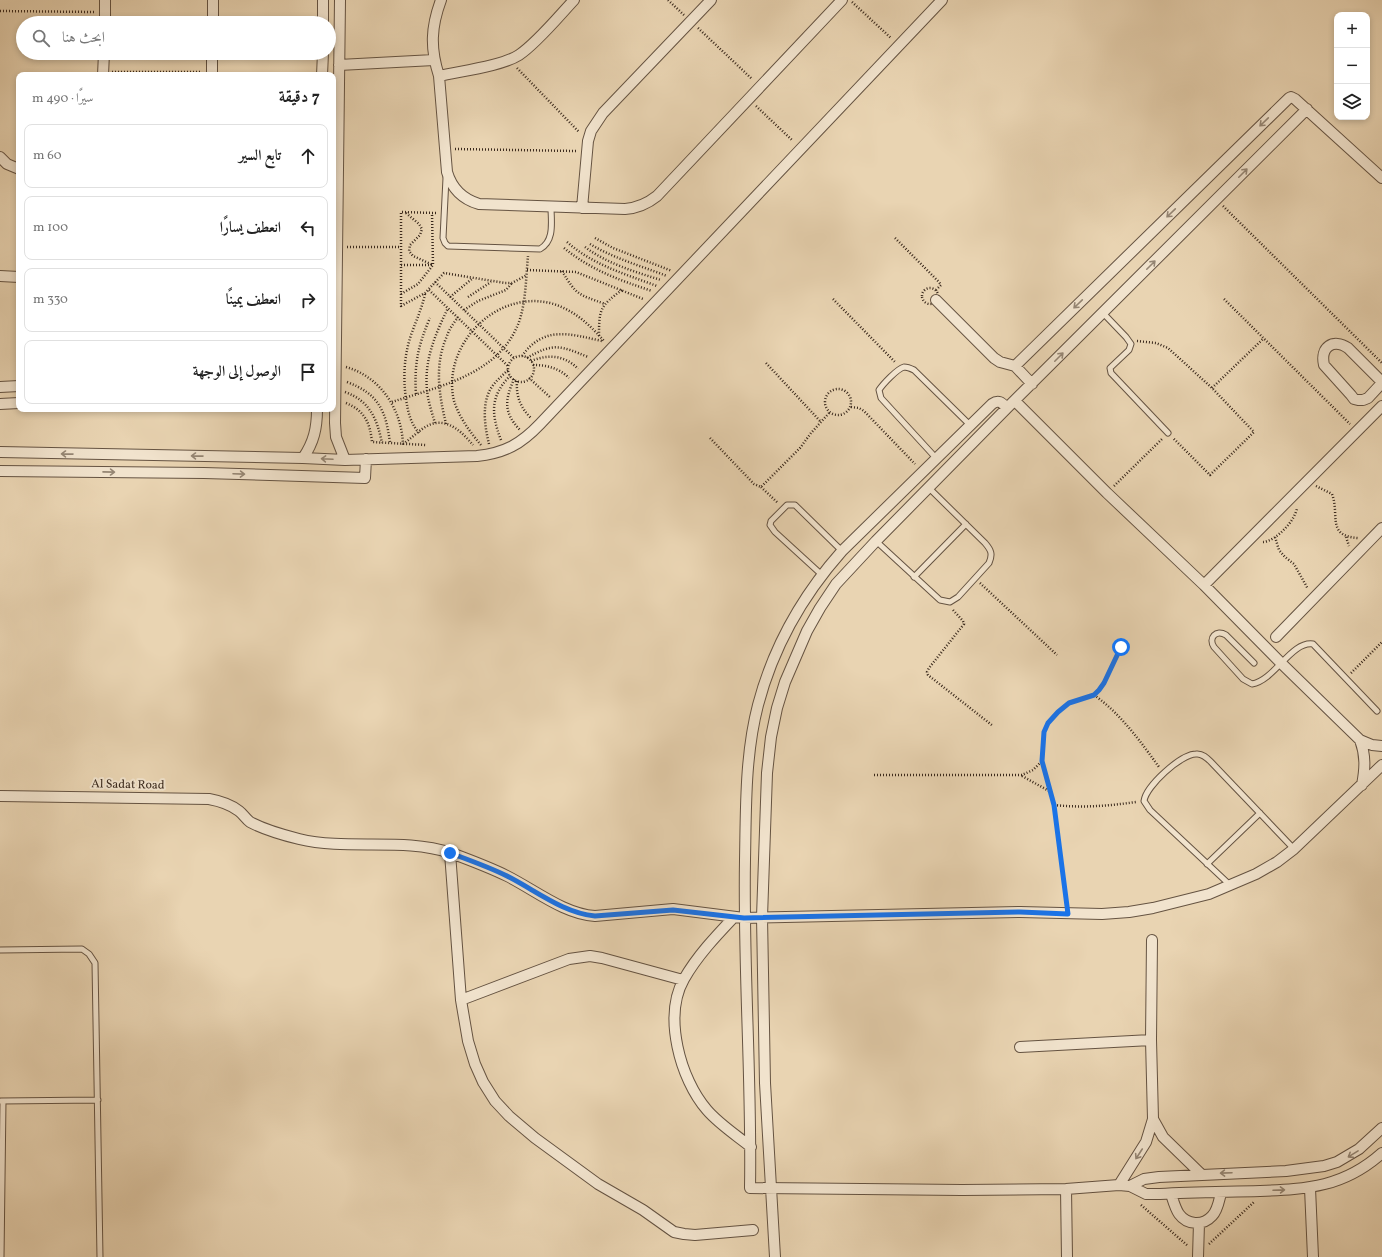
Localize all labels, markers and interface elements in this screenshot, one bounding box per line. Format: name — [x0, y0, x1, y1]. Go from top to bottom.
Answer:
map controls — [1334, 12, 1370, 120]
button: + — [1334, 12, 1370, 48]
search box — [16, 16, 336, 60]
icon: search — [30, 27, 52, 49]
text: ابحث هنا — [62, 28, 105, 49]
button: − — [1334, 48, 1370, 84]
button: layers — [1334, 84, 1370, 120]
text: 7 دقيقة — [279, 86, 320, 109]
text: سيرًا · 490 m — [32, 90, 93, 108]
one-way arrow — [1259, 117, 1269, 126]
icon: ahead — [297, 145, 319, 167]
text: تابع السير — [239, 146, 281, 167]
text: 60 m — [33, 147, 62, 165]
one-way arrow — [1238, 168, 1248, 178]
one-way arrow — [1166, 208, 1176, 217]
icon: left — [297, 217, 319, 239]
text: انعطف يسارًا — [220, 218, 281, 239]
text: 100 m — [33, 219, 68, 237]
one-way arrow — [1146, 260, 1156, 270]
icon: right — [297, 289, 319, 311]
text: انعطف يمينًا — [226, 290, 281, 311]
text: 330 m — [33, 291, 68, 309]
one-way arrow — [1073, 299, 1083, 308]
one-way arrow — [1054, 352, 1064, 362]
icon: arrive — [297, 361, 319, 383]
text: الوصول إلى الوجهة — [193, 362, 281, 383]
one-way arrow — [61, 450, 74, 457]
one-way arrow — [191, 452, 204, 460]
one-way arrow — [321, 455, 334, 463]
one-way arrow — [102, 468, 115, 476]
one-way arrow — [232, 471, 245, 478]
route start — [1112, 638, 1130, 656]
street label: Al Sadat Road — [91, 776, 165, 794]
route end — [441, 844, 459, 862]
one-way arrow — [1134, 1148, 1143, 1159]
one-way arrow — [1347, 1150, 1359, 1158]
one-way arrow — [1220, 1169, 1233, 1177]
one-way arrow — [1272, 1186, 1285, 1194]

